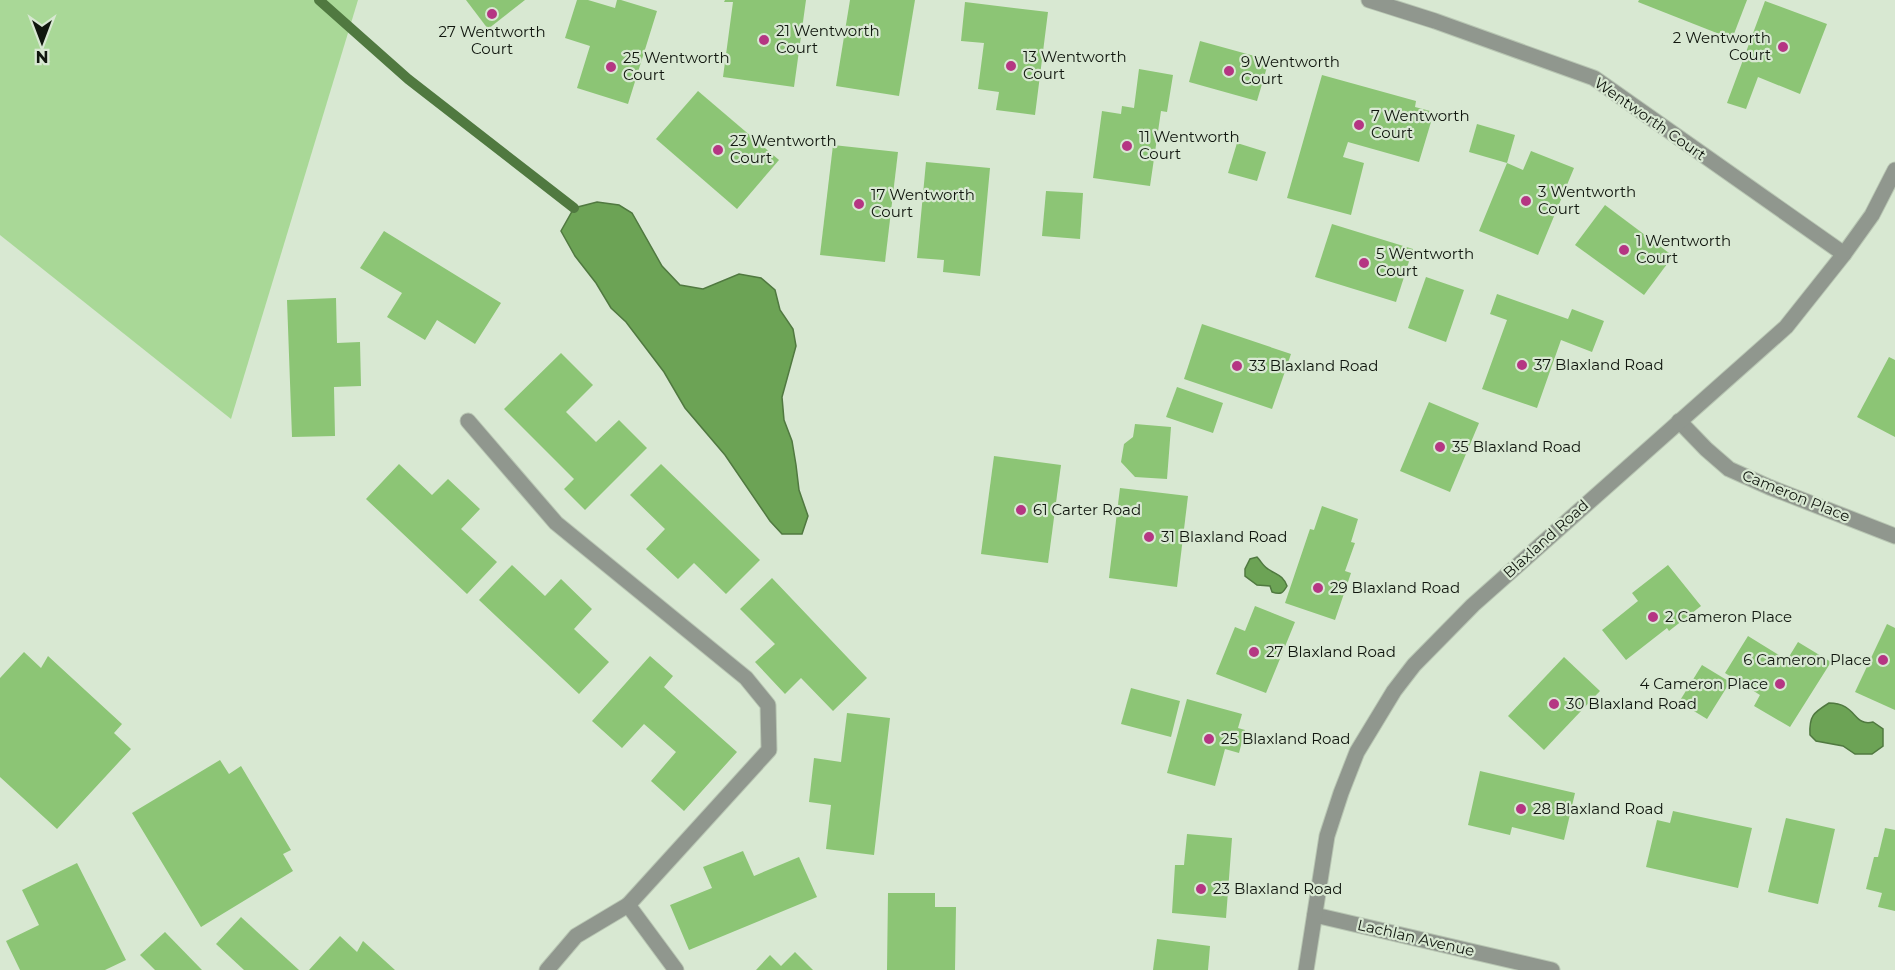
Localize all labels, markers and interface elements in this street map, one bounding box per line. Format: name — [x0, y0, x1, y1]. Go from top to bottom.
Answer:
marker: 27 Wentworth Court — [485, 7, 499, 21]
north arrow — [12, 12, 72, 72]
place label: 21 Wentworth Court — [776, 21, 880, 57]
place label: 27 Wentworth Court — [438, 22, 546, 58]
place label: 2 Wentworth Court — [1673, 28, 1771, 64]
marker: 21 Wentworth Court — [757, 33, 771, 47]
marker: 2 Wentworth Court — [1776, 40, 1790, 54]
text: N — [36, 47, 48, 66]
place label: 13 Wentworth Court — [1023, 47, 1127, 83]
place label: 25 Wentworth Court — [623, 48, 730, 84]
place label: 9 Wentworth Court — [1241, 52, 1340, 88]
marker: 13 Wentworth Court — [1004, 59, 1018, 73]
marker: 25 Wentworth Court — [604, 60, 618, 74]
marker: 9 Wentworth Court — [1222, 64, 1236, 78]
street label: Wentworth Court — [1591, 73, 1710, 164]
place label: 7 Wentworth Court — [1371, 106, 1470, 142]
marker: 7 Wentworth Court — [1352, 118, 1366, 132]
place label: 11 Wentworth Court — [1139, 127, 1240, 163]
place label: 23 Wentworth Court — [730, 131, 837, 167]
marker: 11 Wentworth Court — [1120, 139, 1134, 153]
marker: 23 Wentworth Court — [711, 143, 725, 157]
place label: 3 Wentworth Court — [1538, 182, 1636, 218]
place label: 17 Wentworth Court — [871, 185, 975, 221]
marker: 3 Wentworth Court — [1519, 194, 1533, 208]
marker: 17 Wentworth Court — [852, 197, 866, 211]
place label: 1 Wentworth Court — [1636, 231, 1731, 267]
marker: 1 Wentworth Court — [1617, 243, 1631, 257]
place label: 5 Wentworth Court — [1376, 244, 1474, 280]
marker: 5 Wentworth Court — [1357, 256, 1371, 270]
place label: 37 Blaxland Road — [1534, 355, 1664, 374]
place label: 33 Blaxland Road — [1249, 356, 1378, 375]
marker: 37 Blaxland Road — [1515, 358, 1529, 372]
marker: 33 Blaxland Road — [1230, 359, 1244, 373]
place label: 35 Blaxland Road — [1452, 437, 1581, 456]
marker: 35 Blaxland Road — [1433, 440, 1447, 454]
street label: Cameron Place — [1739, 465, 1853, 526]
street label: Blaxland Road — [1499, 495, 1592, 582]
place label: 61 Carter Road — [1033, 500, 1141, 519]
marker: 61 Carter Road — [1014, 503, 1028, 517]
place label: 31 Blaxland Road — [1161, 527, 1287, 546]
marker: 31 Blaxland Road — [1142, 530, 1156, 544]
place label: 29 Blaxland Road — [1330, 578, 1460, 597]
marker: 29 Blaxland Road — [1311, 581, 1325, 595]
place label: 2 Cameron Place — [1665, 607, 1792, 626]
marker: 2 Cameron Place — [1646, 610, 1660, 624]
place label: 27 Blaxland Road — [1266, 642, 1396, 661]
marker: 27 Blaxland Road — [1247, 645, 1261, 659]
place label: 6 Cameron Place — [1743, 650, 1871, 669]
marker: 6 Cameron Place — [1876, 653, 1890, 667]
place label: 4 Cameron Place — [1639, 674, 1768, 693]
marker: 4 Cameron Place — [1773, 677, 1787, 691]
place label: 30 Blaxland Road — [1566, 694, 1697, 713]
marker: 30 Blaxland Road — [1547, 697, 1561, 711]
place label: 25 Blaxland Road — [1221, 729, 1351, 748]
marker: 25 Blaxland Road — [1202, 732, 1216, 746]
place label: 28 Blaxland Road — [1533, 799, 1664, 818]
marker: 28 Blaxland Road — [1514, 802, 1528, 816]
place label: 23 Blaxland Road — [1213, 879, 1342, 898]
marker: 23 Blaxland Road — [1194, 882, 1208, 896]
street label: Lachlan Avenue — [1356, 915, 1477, 960]

